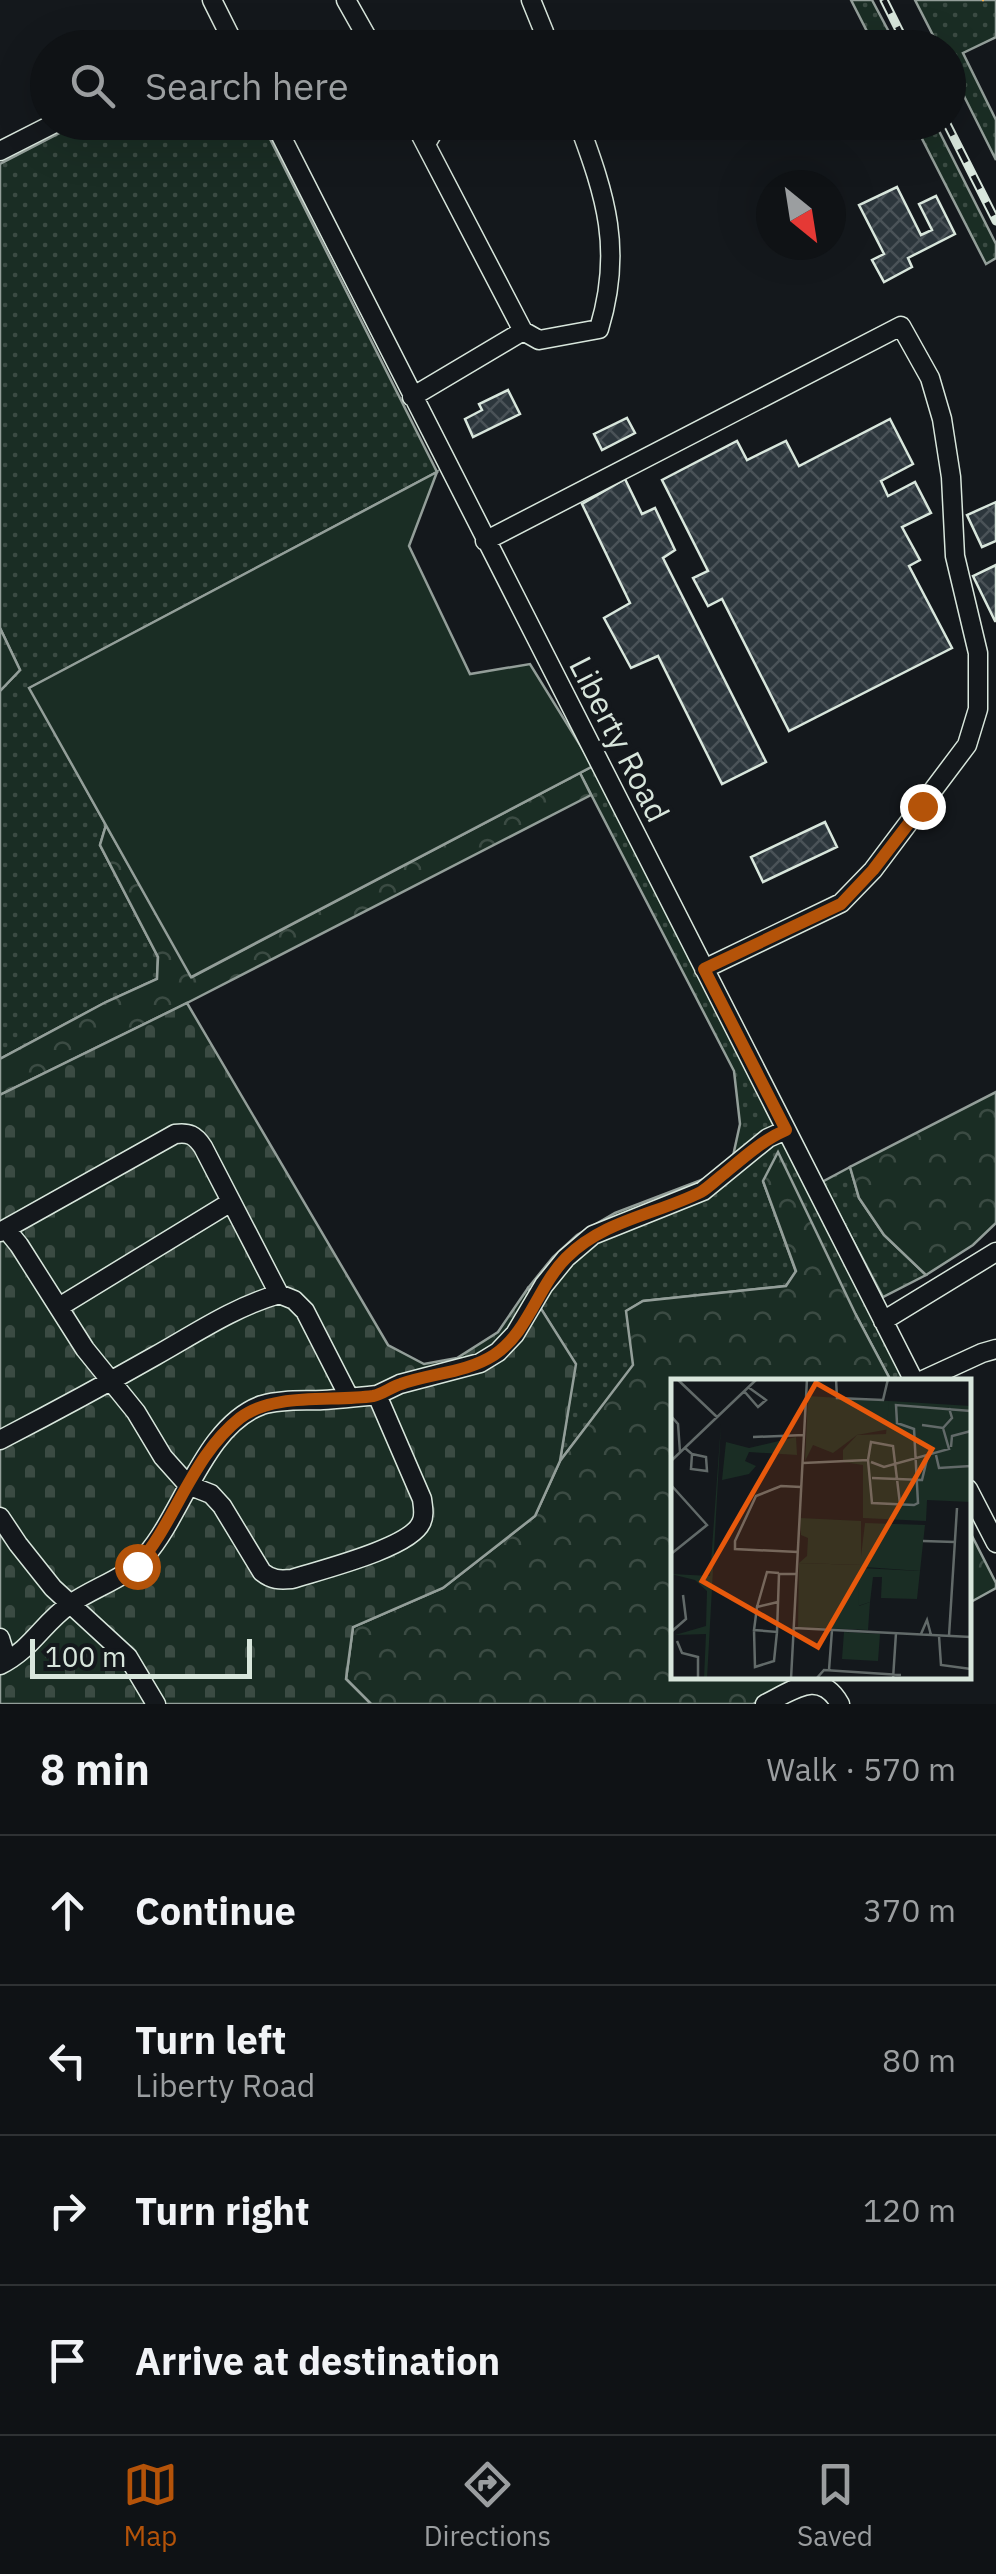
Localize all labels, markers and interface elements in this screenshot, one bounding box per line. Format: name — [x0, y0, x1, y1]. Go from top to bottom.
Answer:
search box — [30, 30, 966, 140]
icon: search — [65, 58, 120, 113]
text: Search here — [145, 61, 349, 110]
north arrow — [756, 170, 846, 260]
street label: Liberty Road — [560, 649, 680, 829]
route end — [900, 784, 946, 830]
inset map — [671, 1379, 971, 1679]
route start — [115, 1544, 161, 1590]
scale bar — [30, 1634, 252, 1678]
text: 100 m — [45, 1638, 126, 1675]
text: 8 min — [40, 1742, 150, 1797]
text: Walk · 570 m — [767, 1748, 956, 1790]
icon: ahead — [40, 1883, 95, 1938]
text: Continue — [135, 1886, 296, 1935]
text: 370 m — [863, 1889, 956, 1931]
text: Turn left — [135, 2015, 286, 2064]
icon: left — [40, 2033, 95, 2088]
text: 80 m — [882, 2039, 956, 2081]
text: Liberty Road — [135, 2064, 315, 2106]
icon: right — [40, 2183, 95, 2238]
text: Turn right — [135, 2186, 310, 2235]
text: 120 m — [863, 2189, 956, 2231]
icon: arrive — [40, 2333, 95, 2388]
text: Arrive at destination — [135, 2336, 500, 2385]
tab: Map — [123, 2457, 178, 2554]
tab: Directions — [424, 2457, 551, 2554]
tab: Saved — [797, 2457, 873, 2554]

